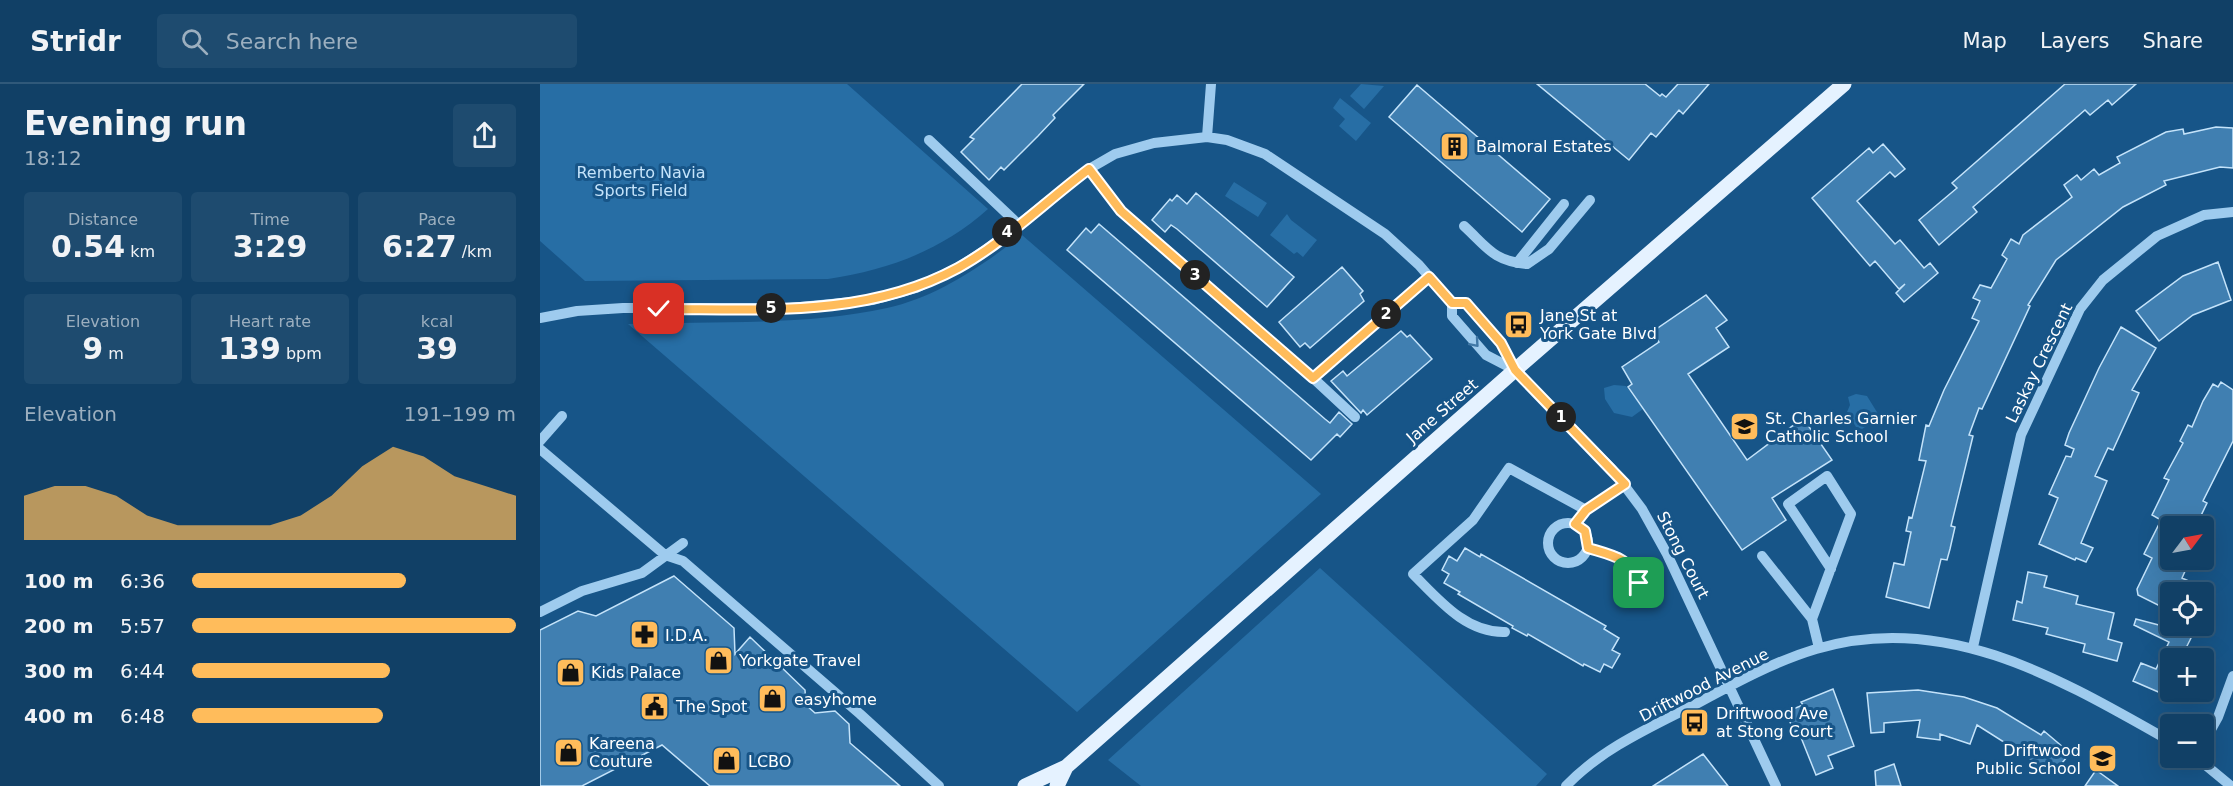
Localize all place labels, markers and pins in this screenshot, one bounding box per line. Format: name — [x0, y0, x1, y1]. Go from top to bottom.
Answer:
building icon: Balmoral Estates — [1439, 130, 1471, 162]
place label: Balmoral Estates — [1476, 137, 1612, 156]
pin: 4 — [992, 217, 1022, 247]
pin: 3 — [1180, 260, 1210, 290]
pin — [633, 283, 684, 334]
pin: 5 — [756, 293, 786, 323]
pin: 2 — [1371, 299, 1401, 329]
place label: Jane St at York Gate Blvd — [1539, 306, 1657, 343]
bus stop icon: Jane St at York Gate Blvd — [1503, 308, 1535, 340]
pin: 1 — [1546, 402, 1576, 432]
place label: St. Charles Garnier Catholic School — [1765, 409, 1917, 446]
school or university icon: St. Charles Garnier Catholic School — [1728, 411, 1760, 443]
pin — [1613, 557, 1664, 608]
pharmacy icon: I.D.A. — [628, 619, 660, 651]
place label: I.D.A. — [665, 626, 708, 645]
shop icon: Yorkgate Travel — [702, 644, 734, 676]
place label: Yorkgate Travel — [738, 651, 861, 670]
shop icon: Kids Palace — [554, 656, 586, 688]
place label: Kids Palace — [591, 663, 681, 682]
shop icon: easyhome — [757, 683, 789, 715]
public building icon: The Spot — [639, 690, 671, 722]
place label: easyhome — [794, 690, 877, 709]
place label: The Spot — [675, 697, 747, 716]
place label: Driftwood Ave at Stong Court — [1716, 704, 1833, 741]
bus stop icon: Driftwood Ave at Stong Court — [1679, 706, 1711, 738]
place label: Kareena Couture — [589, 734, 655, 771]
shop icon: Kareena Couture — [552, 736, 584, 768]
place label: Driftwood Public School — [1975, 741, 2081, 778]
school or university icon: Driftwood Public School — [2086, 743, 2118, 775]
shop icon: LCBO — [711, 745, 743, 777]
place label: LCBO — [748, 752, 791, 771]

